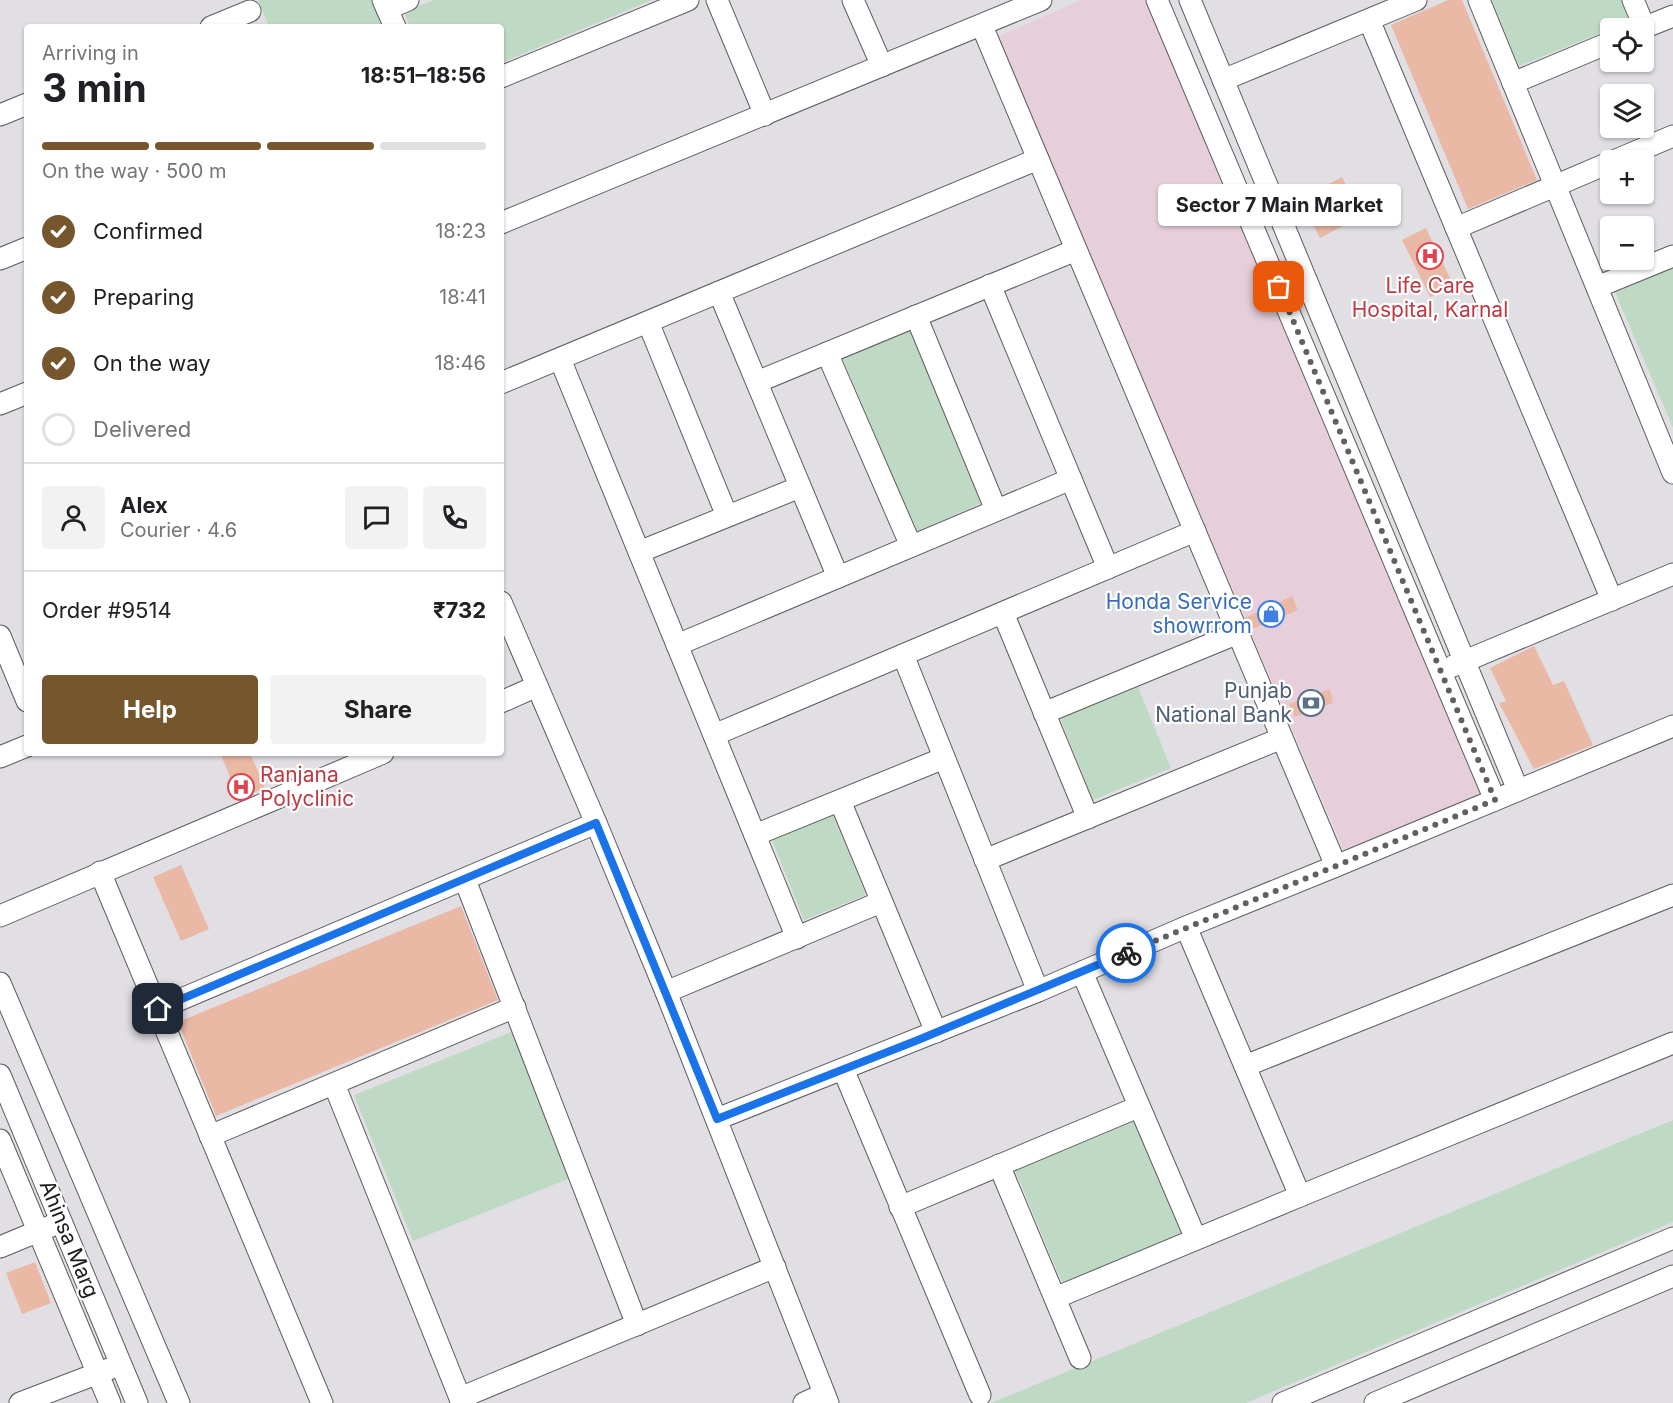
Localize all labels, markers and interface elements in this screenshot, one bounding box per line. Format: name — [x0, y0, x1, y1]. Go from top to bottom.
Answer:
map controls — [1600, 18, 1654, 270]
button: locate — [1600, 18, 1654, 72]
text: Arriving in — [42, 41, 139, 65]
text: 18:51–18:56 — [361, 62, 486, 88]
text: 3 min — [42, 64, 147, 111]
button: layers — [1600, 84, 1654, 138]
button: + — [1600, 150, 1654, 204]
text: On the way · 500 m — [42, 159, 226, 183]
callout: Sector 7 Main Market — [1158, 185, 1400, 227]
text: Sector 7 Main Market — [1176, 193, 1383, 217]
icon: check — [42, 215, 75, 248]
button: − — [1600, 216, 1654, 270]
text: Confirmed — [93, 218, 203, 244]
text: 18:23 — [435, 219, 486, 243]
hospital icon: Life Care Hospital, Karnal — [1415, 241, 1445, 271]
pin — [1253, 261, 1304, 312]
icon: bag — [1262, 270, 1295, 303]
place label: Life Care Hospital, Karnal — [1352, 273, 1508, 322]
icon: check — [42, 281, 75, 314]
text: Preparing — [93, 284, 194, 310]
text: 18:41 — [439, 285, 486, 309]
icon: check — [42, 347, 75, 380]
text: On the way — [93, 350, 211, 376]
text: 18:46 — [434, 351, 486, 375]
text: Delivered — [93, 416, 191, 442]
button: person — [42, 486, 105, 549]
button: chat — [345, 486, 408, 549]
button: phone — [423, 486, 486, 549]
text: Alex — [120, 492, 168, 518]
text: Courier · 4.6 — [120, 518, 237, 542]
place label: Honda Service showrrom — [1106, 589, 1252, 638]
text: Order #9514 — [42, 597, 172, 623]
text: ₹732 — [433, 597, 486, 623]
shop icon: Honda Service showrrom — [1256, 599, 1286, 629]
button: Help — [42, 675, 258, 744]
button: Share — [270, 675, 486, 744]
place label: Punjab National Bank — [1155, 678, 1292, 727]
bank icon: Punjab National Bank — [1296, 688, 1326, 718]
place label: Ranjana Polyclinic — [260, 762, 354, 811]
hospital icon: Ranjana Polyclinic — [226, 772, 256, 802]
courier — [1096, 923, 1156, 983]
icon: bike — [1110, 937, 1143, 970]
pin — [132, 983, 183, 1034]
icon: home — [141, 992, 174, 1025]
street label: Ahinsa Marg — [35, 1176, 104, 1301]

